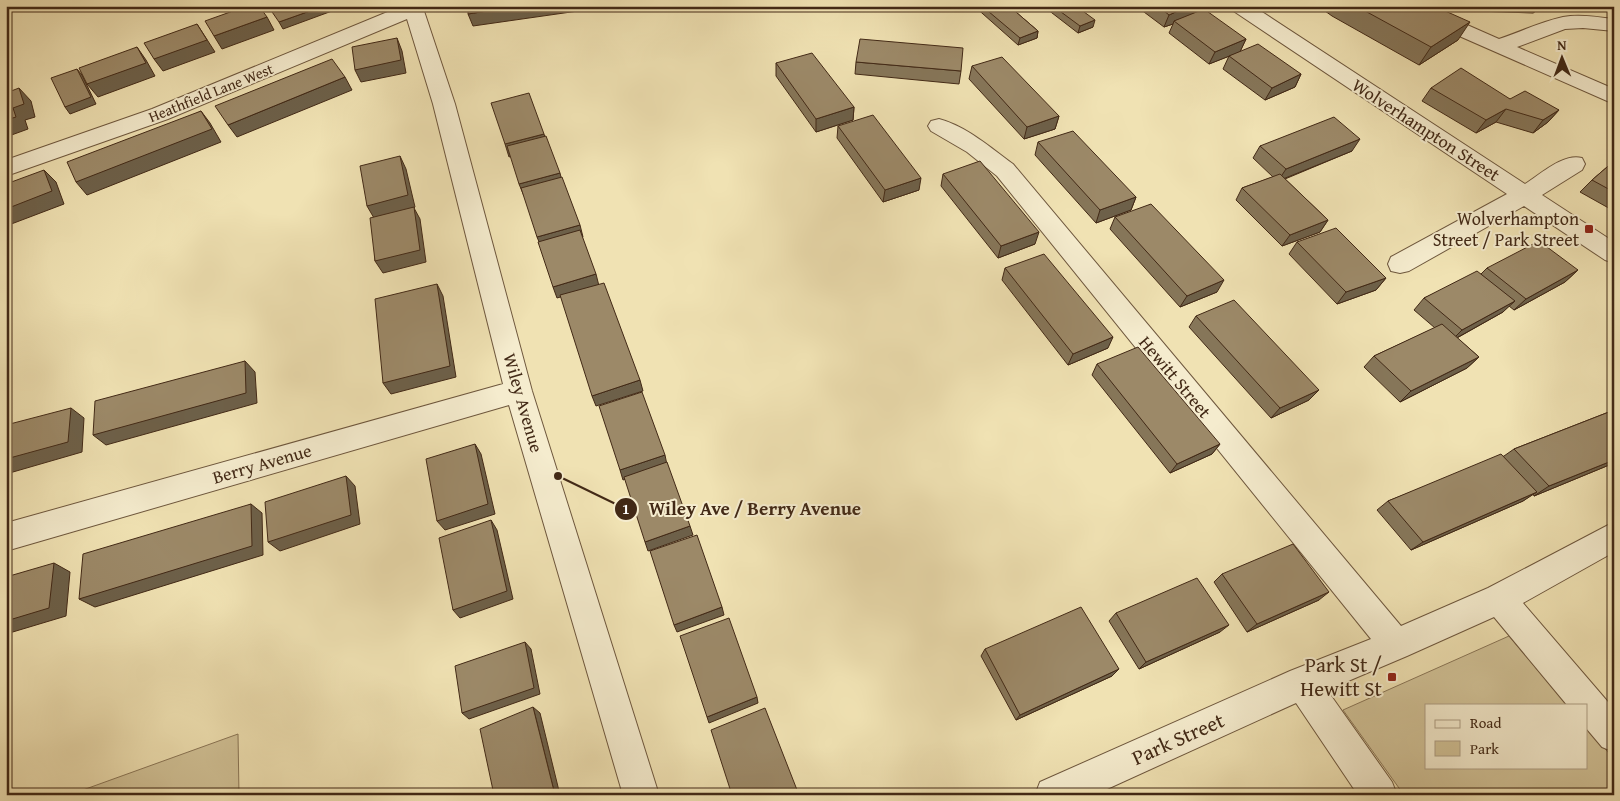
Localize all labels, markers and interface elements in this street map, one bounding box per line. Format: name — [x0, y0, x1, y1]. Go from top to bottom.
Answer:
north arrow — [1538, 32, 1588, 82]
text: N — [1557, 35, 1567, 55]
street label: Heathfield Lane West — [145, 58, 277, 127]
street label: Wolverhampton Street — [1347, 72, 1506, 188]
place label: Wolverhampton Street / Park Street — [1433, 205, 1580, 253]
marker: Wolverhampton Street / Park Street — [1583, 223, 1595, 235]
street label: Hewitt Street — [1133, 330, 1218, 424]
street label: Wiley Avenue — [496, 350, 551, 456]
street label: Berry Avenue — [209, 437, 314, 491]
callout: Wiley Ave / Berry Avenue — [613, 492, 871, 526]
text: Wiley Ave / Berry Avenue — [649, 494, 861, 522]
text: 1 — [622, 498, 630, 519]
place label: Park St / Hewitt St — [1300, 649, 1383, 704]
marker: Park St / Hewitt St — [1386, 671, 1398, 683]
street label: Park Street — [1127, 704, 1230, 773]
legend — [1425, 704, 1588, 768]
text: Road — [1470, 712, 1501, 733]
text: Park — [1470, 738, 1499, 759]

